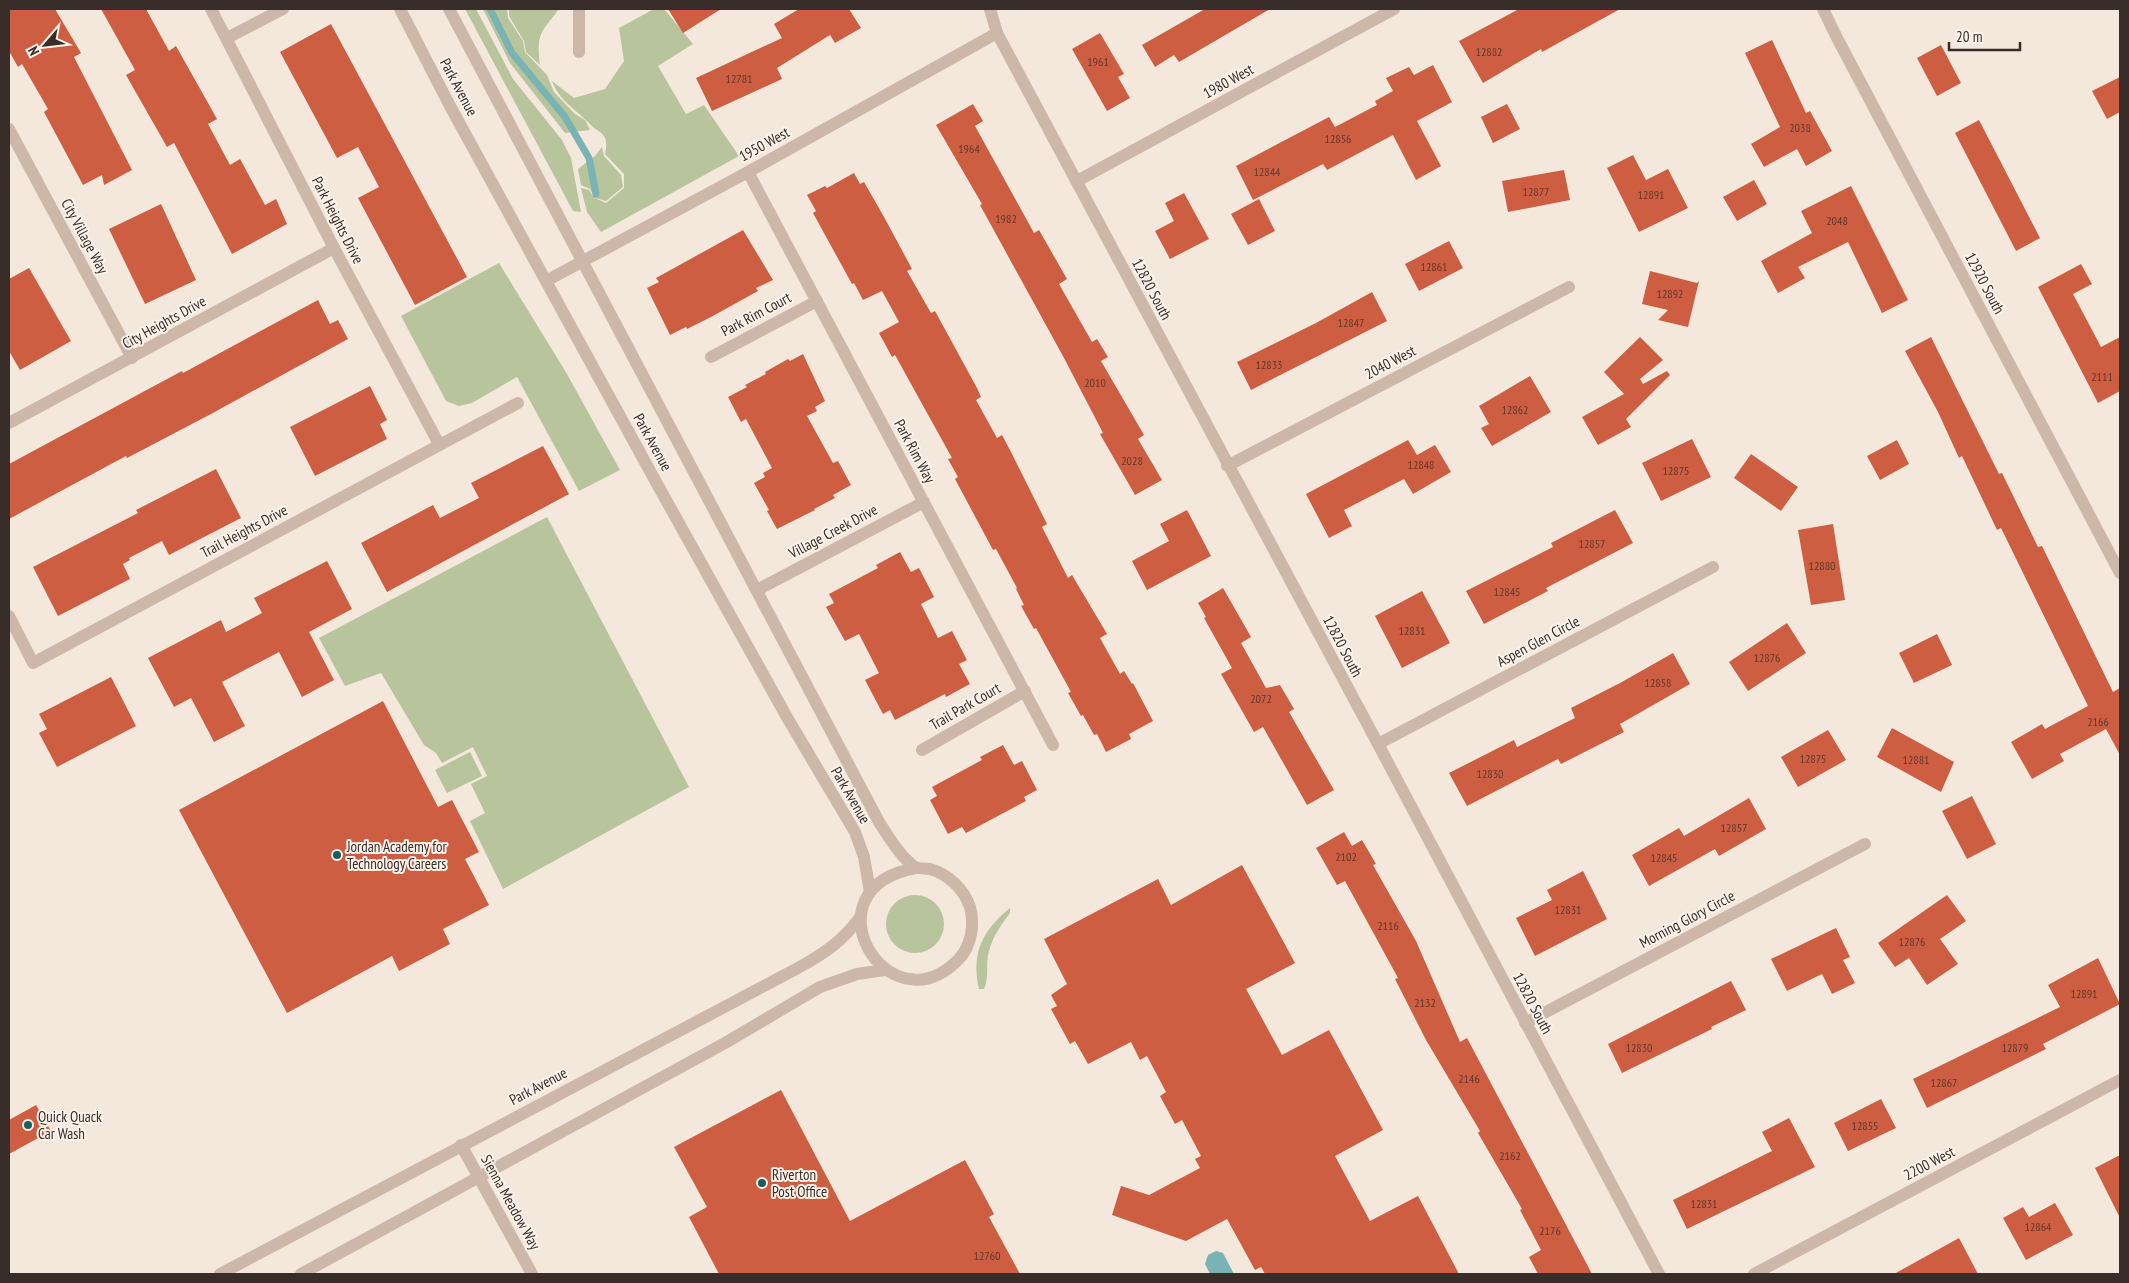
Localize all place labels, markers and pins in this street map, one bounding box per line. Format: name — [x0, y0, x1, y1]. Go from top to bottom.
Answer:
place label: Jordan Academy for Technology Careers — [346, 837, 447, 873]
marker: Jordan Academy for Technology Careers — [331, 849, 343, 861]
place label: Quick Quack Car Wash — [38, 1107, 102, 1143]
marker: Quick Quack Car Wash — [22, 1119, 34, 1131]
place label: Riverton Post Office — [772, 1165, 827, 1201]
marker: Riverton Post Office — [756, 1177, 768, 1189]

